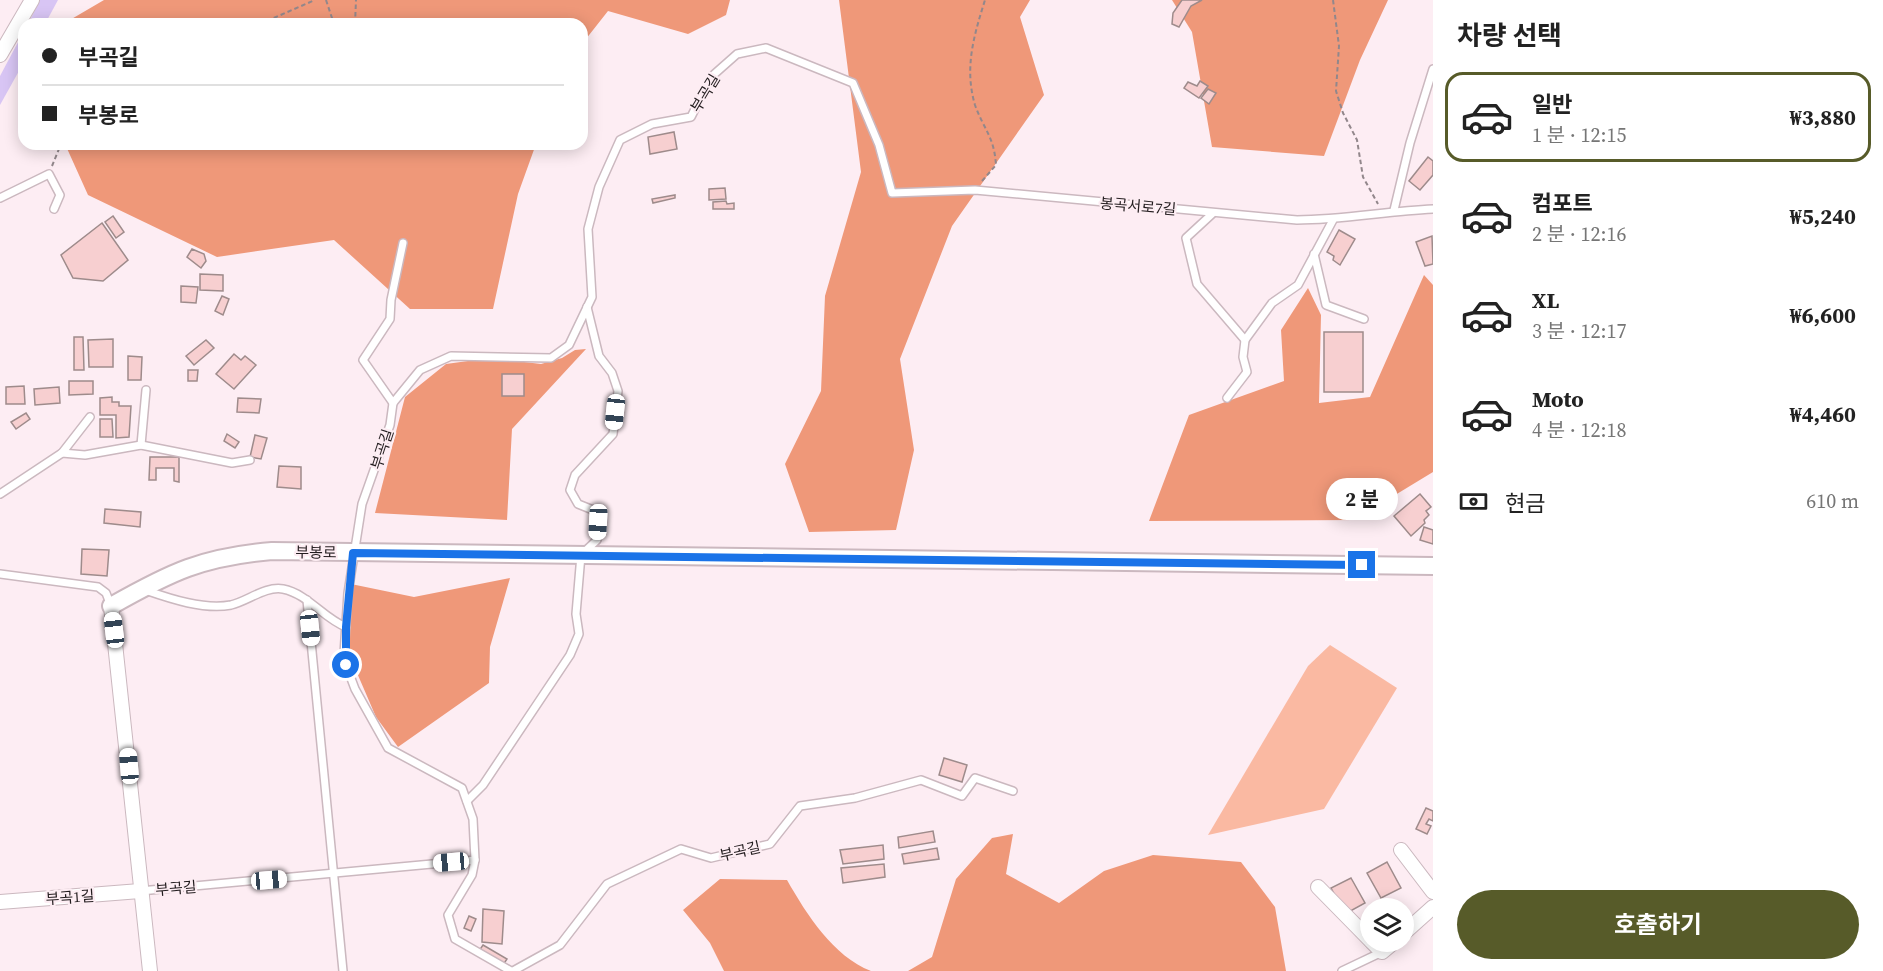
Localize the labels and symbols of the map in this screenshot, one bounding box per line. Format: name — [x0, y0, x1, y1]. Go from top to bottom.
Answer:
street label: 부곡길 — [685, 70, 725, 116]
street label: 봉곡서로7길 — [1099, 192, 1177, 220]
car — [604, 393, 626, 431]
street label: 부곡길 — [366, 426, 398, 472]
callout: 2 분 — [1326, 478, 1398, 520]
car — [588, 504, 608, 540]
street label: 부봉로 — [295, 541, 337, 563]
route end — [1348, 551, 1375, 578]
car — [299, 609, 321, 647]
car — [103, 611, 125, 649]
route start — [332, 651, 359, 678]
car — [118, 747, 140, 785]
street label: 부곡길 — [717, 836, 763, 866]
car — [432, 851, 470, 873]
car — [250, 869, 288, 891]
street label: 부곡길 — [154, 876, 198, 900]
street label: 부곡1길 — [45, 885, 95, 909]

